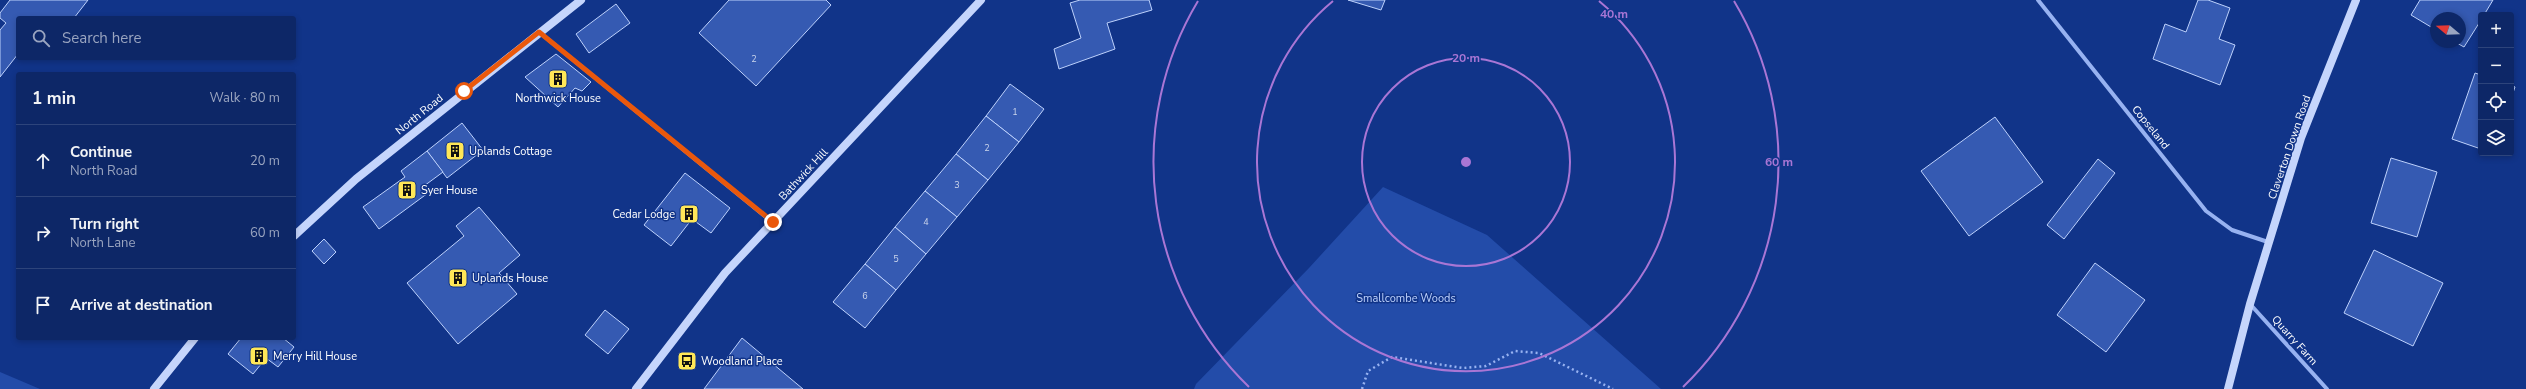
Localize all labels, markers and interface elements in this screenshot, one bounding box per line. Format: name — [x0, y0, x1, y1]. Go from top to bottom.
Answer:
text: 40 m — [1600, 6, 1628, 22]
north arrow — [2430, 12, 2466, 48]
map controls — [2478, 12, 2514, 156]
button: + — [2478, 12, 2514, 48]
search box — [16, 16, 296, 60]
icon: search — [30, 27, 52, 49]
text: Search here — [62, 28, 142, 48]
button: − — [2478, 48, 2514, 84]
text: 20 m — [1452, 50, 1480, 66]
house number: 2 — [751, 53, 757, 65]
building icon: Northwick House — [547, 68, 569, 90]
route start — [455, 82, 473, 100]
button: locate — [2478, 84, 2514, 120]
text: 1 min — [32, 87, 76, 110]
text: Walk · 80 m — [209, 89, 280, 107]
street label: North Road — [392, 91, 446, 138]
place label: Northwick House — [515, 91, 601, 106]
street label: Claverton Down Road — [2265, 93, 2314, 201]
street label: Copseland — [2128, 102, 2173, 152]
house number: 1 — [1012, 106, 1018, 118]
button: layers — [2478, 120, 2514, 156]
building icon: Uplands Cottage — [444, 140, 466, 162]
text: Continue — [70, 142, 132, 162]
house number: 2 — [984, 142, 990, 154]
place label: Uplands Cottage — [469, 144, 552, 159]
street label: Bathwick Hill — [775, 145, 832, 204]
icon: ahead — [32, 150, 54, 172]
text: 20 m — [250, 152, 280, 170]
text: 60 m — [1765, 154, 1793, 170]
centre of rings — [1459, 155, 1473, 169]
text: North Road — [70, 162, 137, 180]
building icon: Syer House — [396, 179, 418, 201]
house number: 3 — [954, 179, 960, 191]
place label: Syer House — [421, 183, 478, 198]
building icon: Cedar Lodge — [678, 203, 700, 225]
place label: Cedar Lodge — [612, 207, 675, 222]
route end — [764, 213, 782, 231]
text: Turn right — [70, 214, 139, 234]
house number: 4 — [923, 216, 929, 228]
icon: right — [32, 222, 54, 244]
text: 60 m — [250, 224, 280, 242]
text: North Lane — [70, 234, 135, 252]
house number: 5 — [893, 253, 899, 265]
building icon: Uplands House — [447, 267, 469, 289]
place label: Uplands House — [472, 271, 548, 286]
house number: 6 — [862, 290, 868, 302]
park label: Smallcombe Woods — [1356, 291, 1456, 306]
icon: arrive — [32, 294, 54, 316]
text: Arrive at destination — [70, 295, 213, 315]
street label: Quarry Farm — [2268, 312, 2321, 368]
building icon: Merry Hill House — [248, 345, 270, 367]
place label: Merry Hill House — [273, 349, 357, 364]
bus stop icon: Woodland Place — [676, 350, 698, 372]
place label: Woodland Place — [701, 354, 783, 369]

